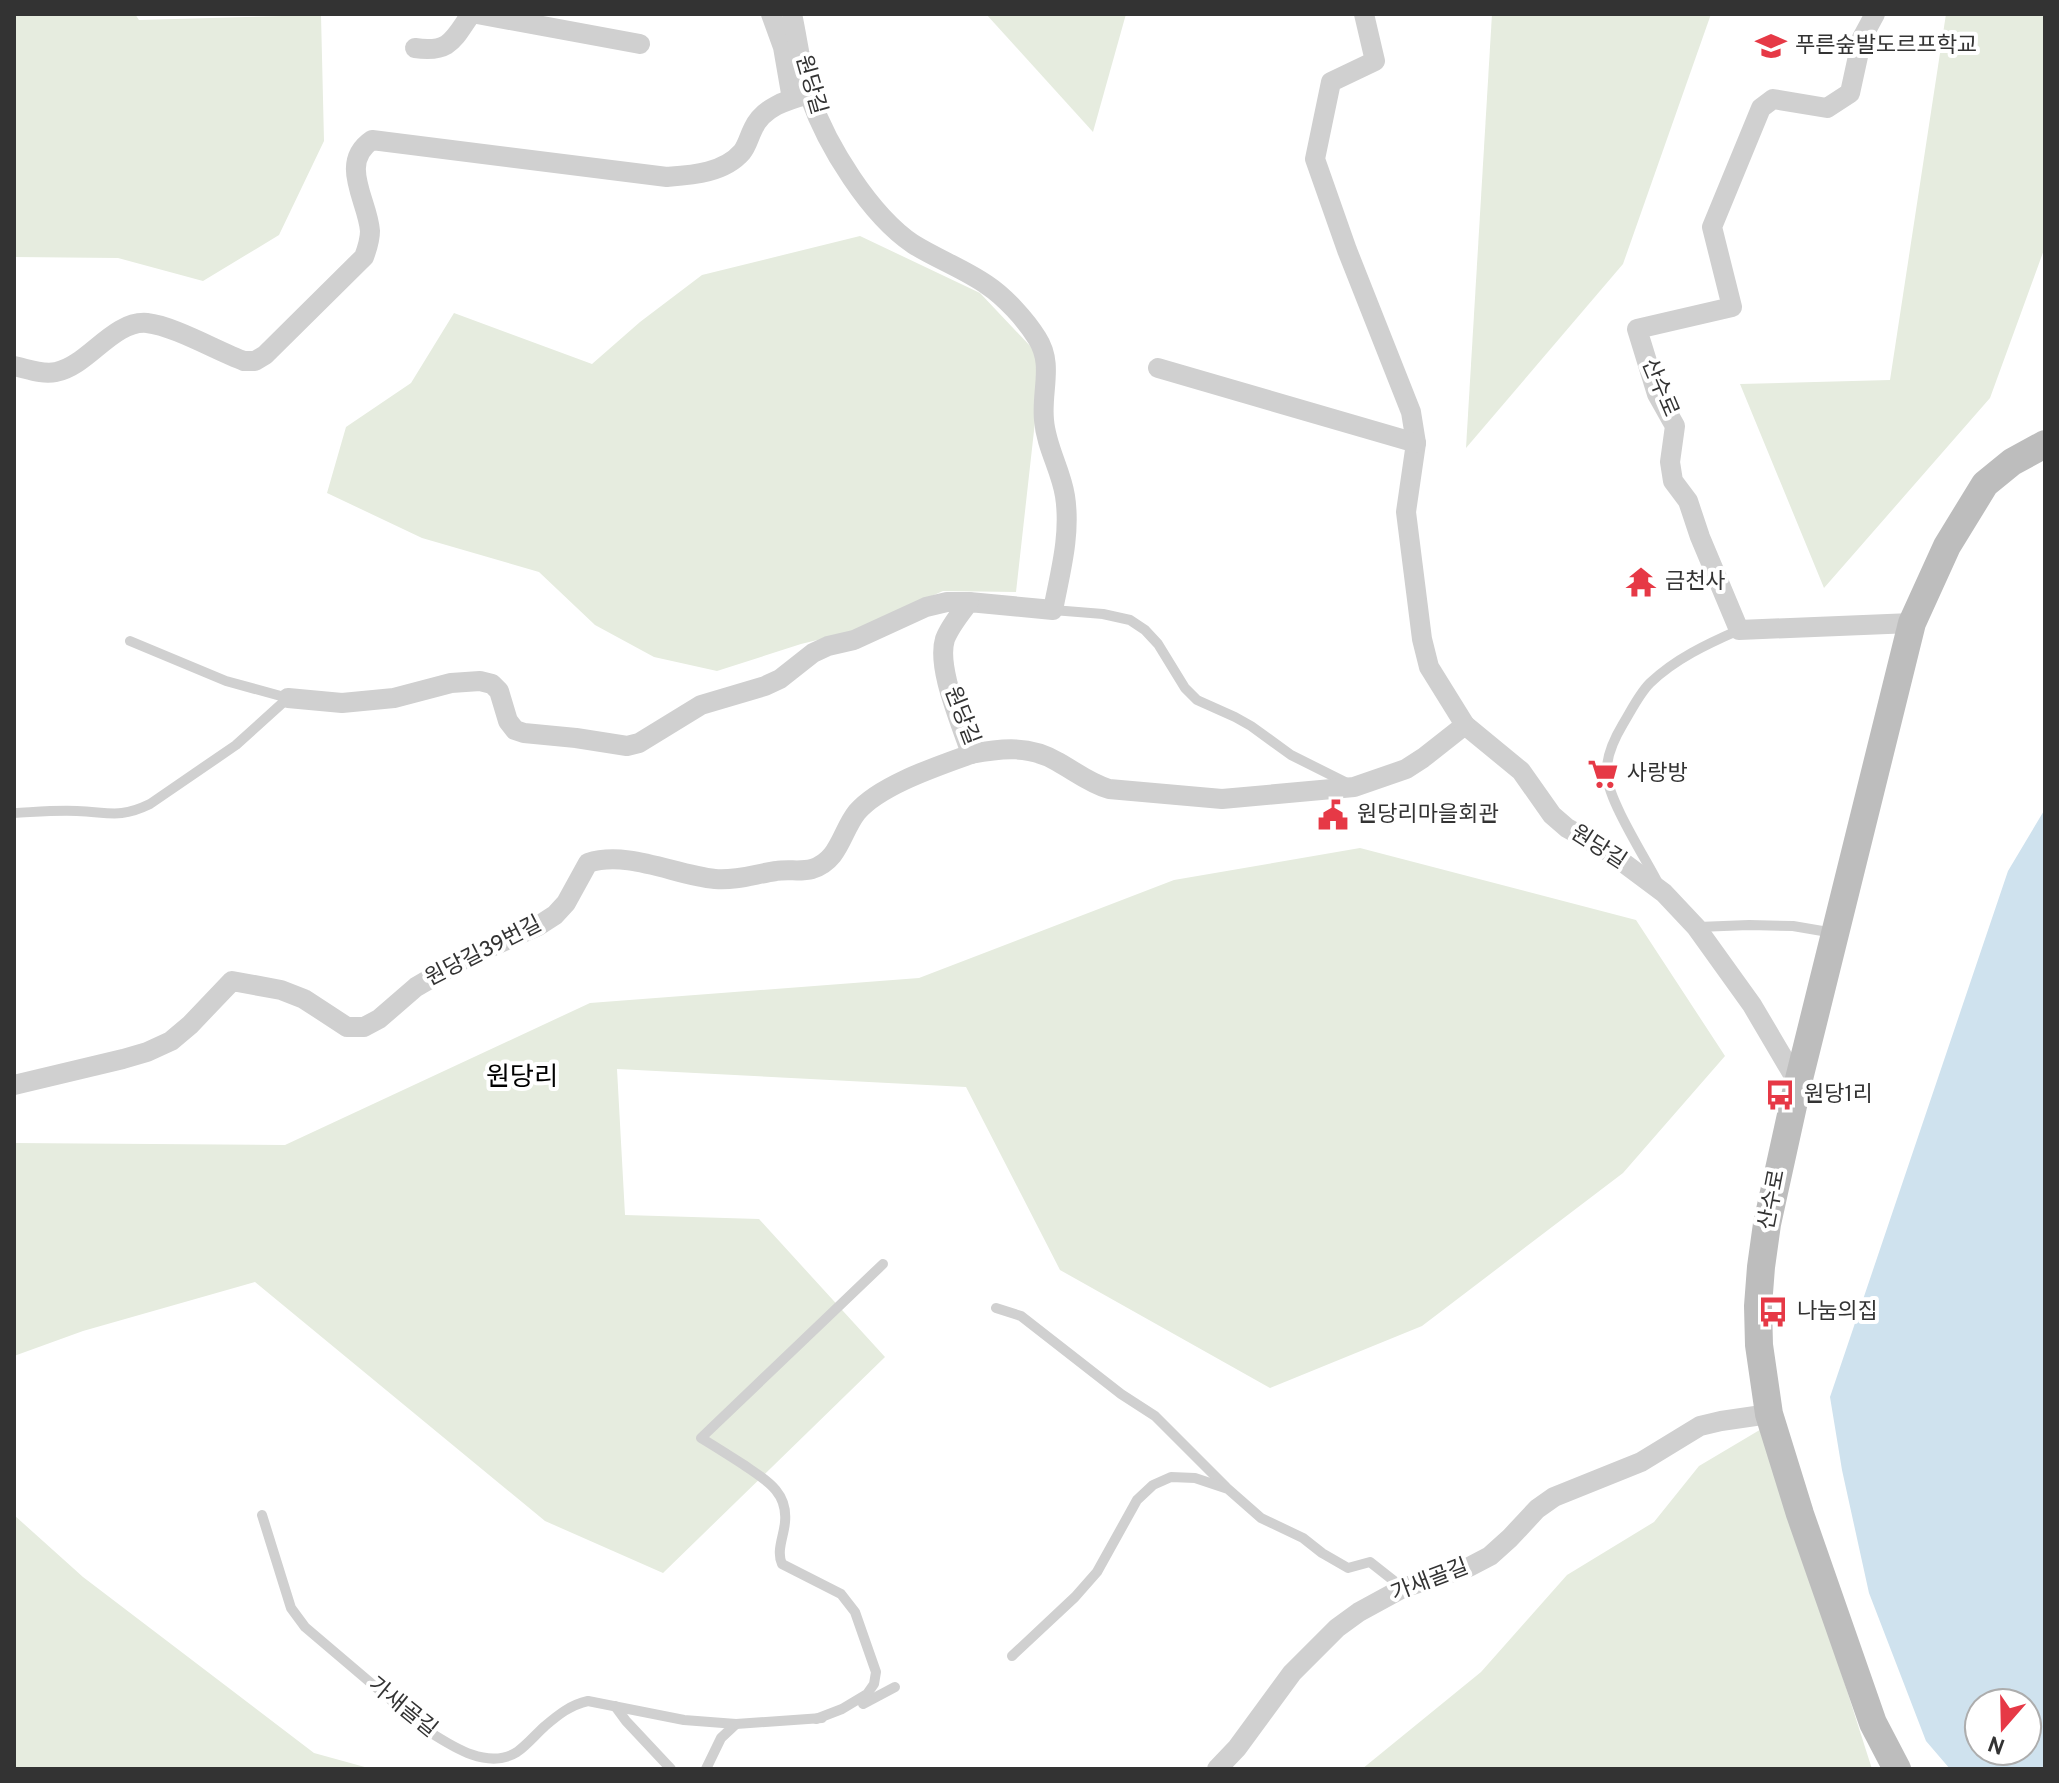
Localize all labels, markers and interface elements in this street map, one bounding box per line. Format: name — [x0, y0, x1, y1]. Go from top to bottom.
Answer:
school or university icon: 푸른숲발도르프학교 — [1754, 29, 1788, 63]
place label: 푸른숲발도르프학교 — [1795, 33, 1977, 60]
street label: 원당길 — [789, 52, 831, 118]
street label: 산수로 — [1635, 355, 1683, 421]
temple icon: 금천사 — [1624, 565, 1658, 599]
place label: 금천사 — [1665, 569, 1726, 596]
street label: 원당길 — [938, 683, 984, 749]
supermarket icon: 사랑방 — [1586, 757, 1620, 791]
place label: 사랑방 — [1627, 761, 1688, 788]
public building icon: 원당리마을회관 — [1316, 798, 1350, 832]
place label: 원당리마을회관 — [1357, 802, 1499, 829]
street label: 원당길 — [1565, 820, 1631, 876]
street label: 원당길39번길 — [421, 911, 547, 993]
district label: 원당리 — [486, 1062, 558, 1095]
bus stop icon: 원당1리 — [1763, 1078, 1797, 1112]
place label: 원당1리 — [1804, 1082, 1873, 1109]
street label: 산수로 — [1754, 1168, 1792, 1232]
bus stop icon: 나눔의집 — [1756, 1295, 1790, 1329]
place label: 나눔의집 — [1797, 1299, 1878, 1326]
street label: 가새골길 — [1387, 1554, 1473, 1608]
street label: 가새골길 — [362, 1672, 442, 1744]
north arrow — [1963, 1687, 2043, 1767]
text: N — [1985, 1728, 2009, 1759]

